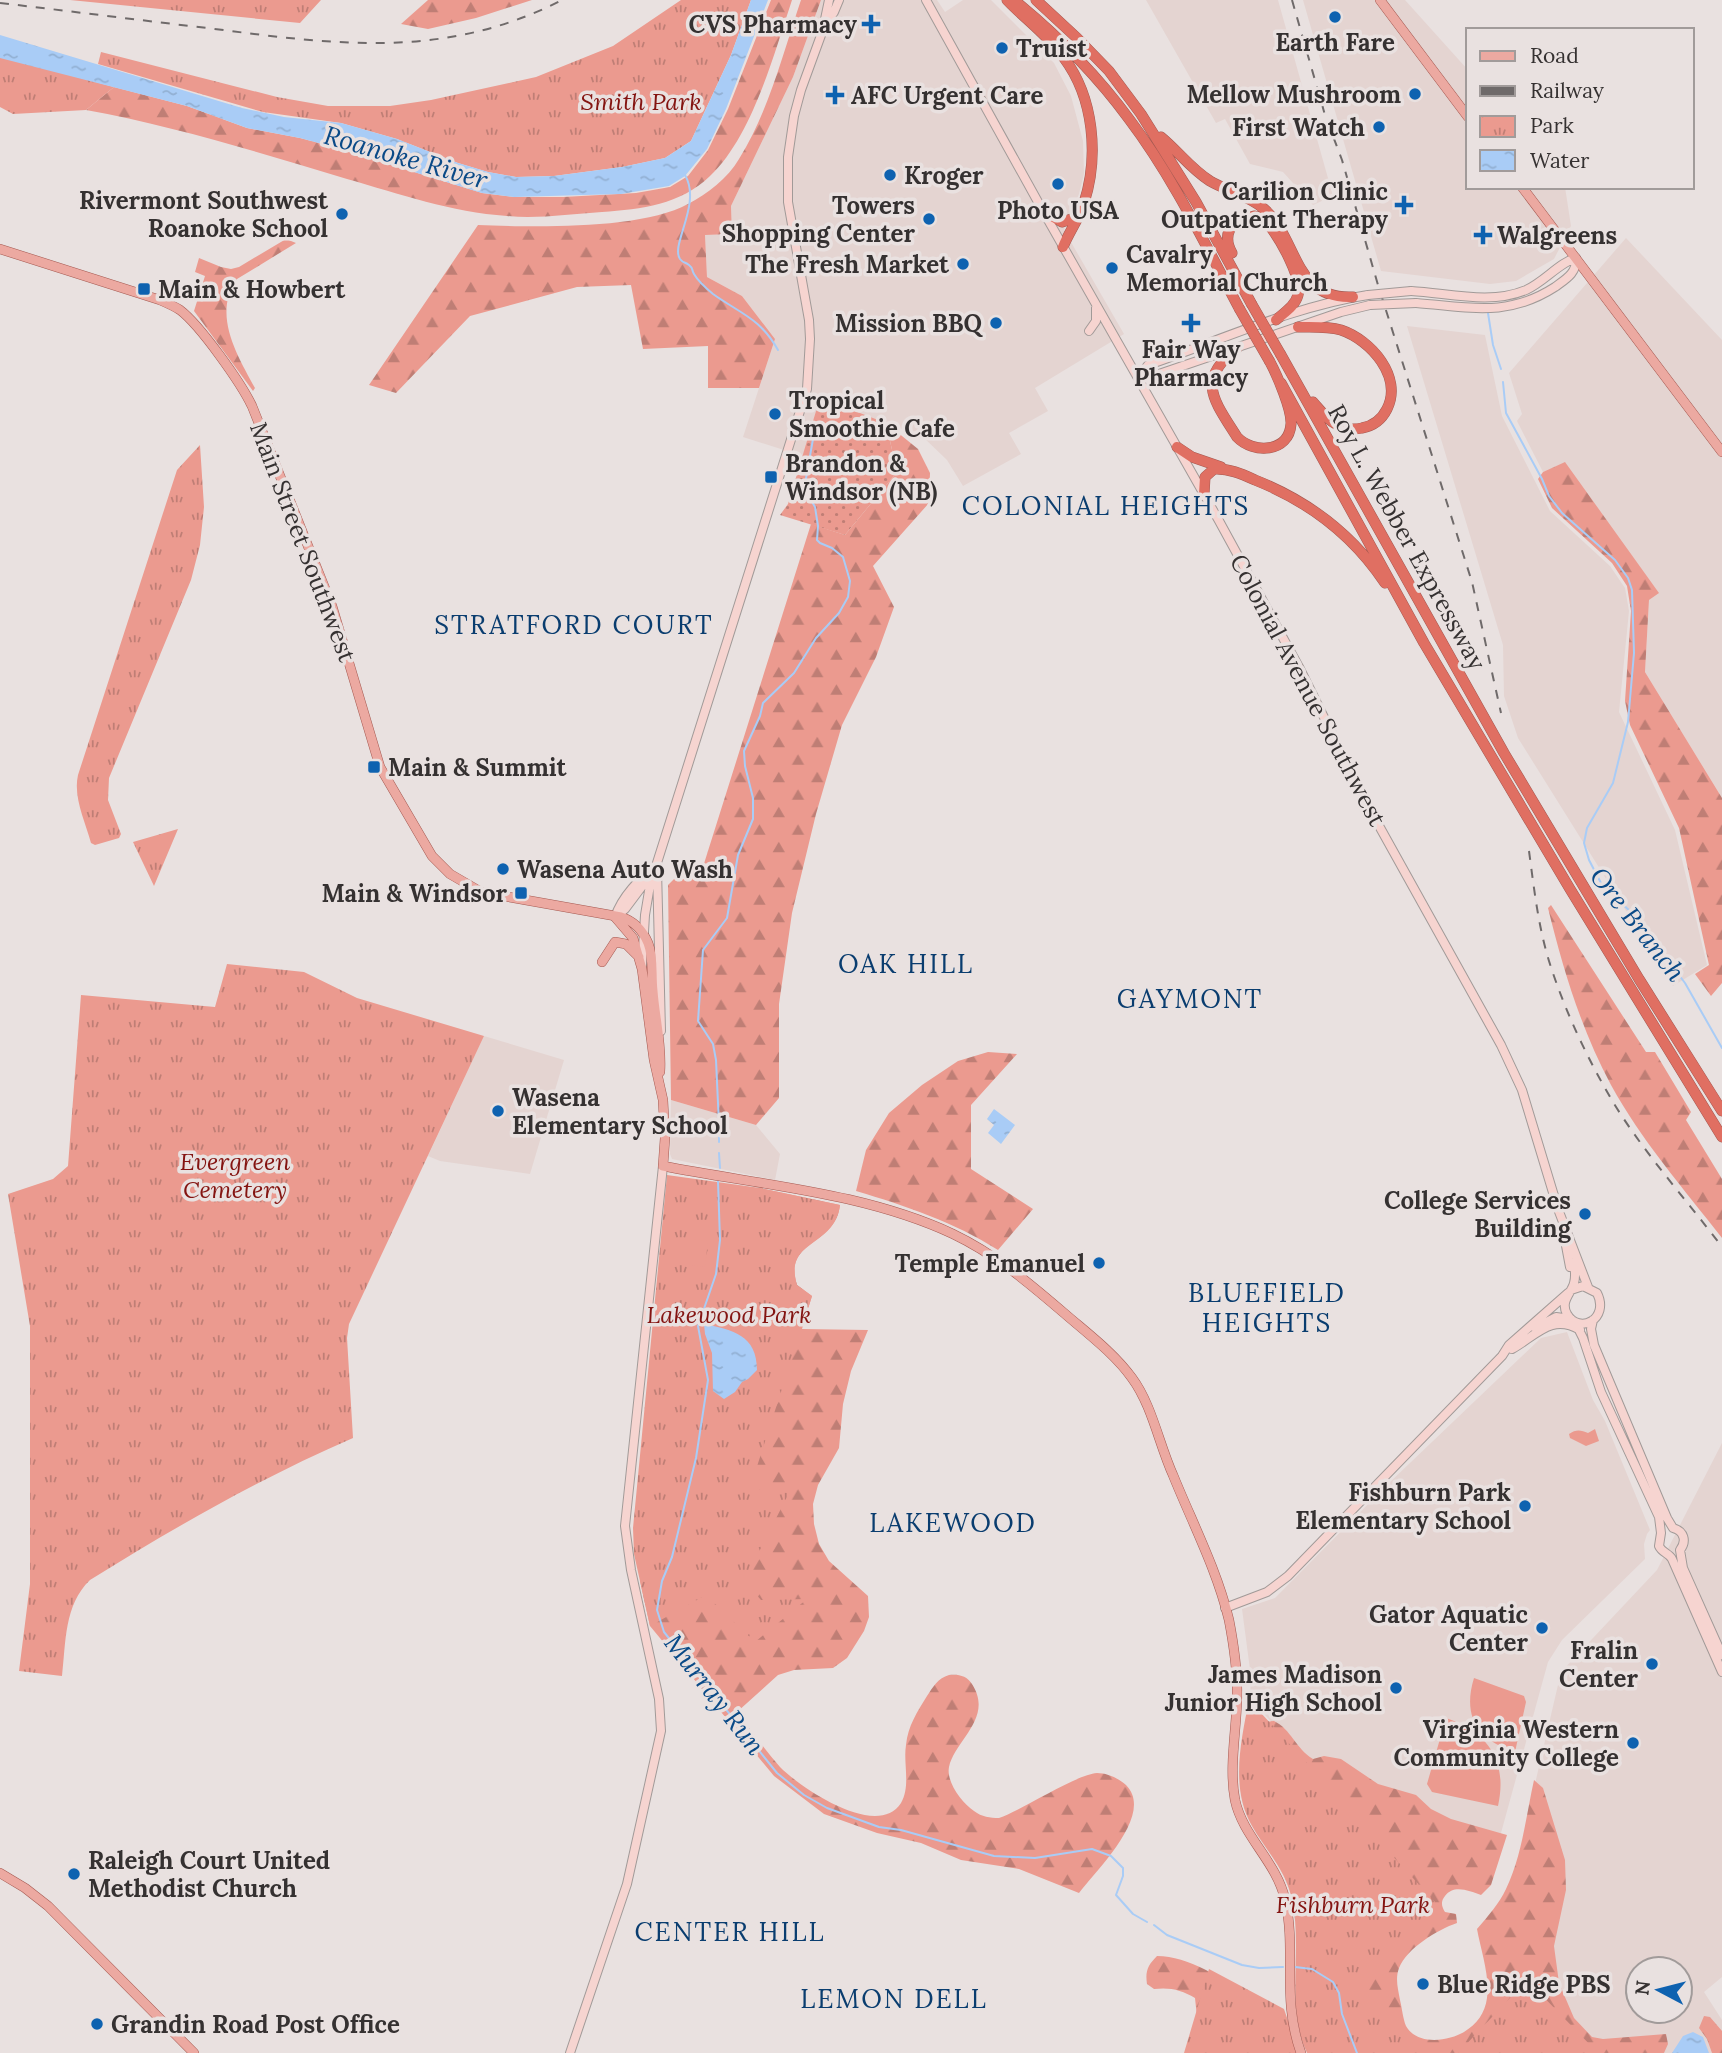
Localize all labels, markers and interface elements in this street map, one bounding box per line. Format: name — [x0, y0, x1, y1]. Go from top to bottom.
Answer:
place label: CVS Pharmacy — [689, 9, 858, 40]
marker: Earth Fare — [1327, 9, 1343, 25]
marker: CVS Pharmacy — [863, 16, 879, 32]
place label: Earth Fare — [1275, 27, 1395, 58]
legend — [1466, 28, 1694, 189]
place label: Truist — [1016, 33, 1088, 64]
marker: Truist — [994, 40, 1010, 56]
text: Road — [1530, 42, 1579, 69]
text: Railway — [1530, 77, 1604, 104]
place label: Mellow Mushroom — [1186, 79, 1401, 110]
place label: AFC Urgent Care — [851, 80, 1043, 111]
marker: AFC Urgent Care — [825, 85, 845, 105]
park label: Smith Park — [580, 86, 702, 117]
marker: Mellow Mushroom — [1407, 86, 1423, 102]
place label: First Watch — [1232, 112, 1365, 143]
text: Park — [1530, 112, 1574, 139]
water label: Roanoke River — [320, 118, 492, 196]
marker: First Watch — [1371, 119, 1387, 135]
text: Water — [1530, 147, 1589, 174]
place label: Kroger — [904, 160, 984, 191]
marker: Kroger — [882, 167, 898, 183]
marker: Photo USA — [1050, 176, 1066, 192]
place label: Carilion Clinic Outpatient Therapy — [1161, 176, 1389, 235]
place label: Rivermont Southwest Roanoke School — [79, 185, 329, 244]
place label: Towers Shopping Center — [722, 190, 915, 249]
place label: Photo USA — [997, 195, 1119, 226]
marker: Carilion Clinic Outpatient Therapy — [1394, 195, 1414, 215]
marker: Rivermont Southwest Roanoke School — [334, 206, 350, 222]
marker: Towers Shopping Center — [921, 211, 937, 227]
place label: Walgreens — [1497, 220, 1617, 251]
marker: Walgreens — [1475, 227, 1491, 243]
place label: Cavalry Memorial Church — [1126, 239, 1328, 298]
place label: The Fresh Market — [745, 249, 950, 280]
marker: The Fresh Market — [955, 256, 971, 272]
marker: Cavalry Memorial Church — [1104, 260, 1120, 276]
place label: Main & Howbert — [158, 274, 346, 305]
marker: Main & Howbert — [136, 281, 152, 297]
place label: Mission BBQ — [835, 308, 984, 339]
marker: Mission BBQ — [988, 315, 1004, 331]
marker: Fair Way Pharmacy — [1183, 315, 1199, 331]
place label: Fair Way Pharmacy — [1134, 334, 1249, 393]
place label: Tropical Smoothie Cafe — [789, 385, 955, 444]
street label: Roy L. Webber Expressway — [1321, 399, 1493, 675]
marker: Tropical Smoothie Cafe — [767, 406, 783, 422]
street label: Main Street Southwest — [243, 418, 363, 667]
place label: Brandon & Windsor (NB) — [785, 448, 937, 507]
marker: Brandon & Windsor (NB) — [763, 469, 779, 485]
district label: COLONIAL HEIGHTS — [962, 489, 1250, 522]
street label: Colonial Avenue Southwest — [1223, 549, 1393, 832]
district label: STRATFORD COURT — [434, 608, 714, 641]
place label: Main & Summit — [388, 752, 567, 783]
marker: Main & Summit — [366, 759, 382, 775]
place label: Wasena Auto Wash — [517, 854, 733, 885]
water label: Ore Branch — [1583, 860, 1693, 988]
marker: Wasena Auto Wash — [495, 861, 511, 877]
place label: Main & Windsor — [321, 878, 507, 909]
marker: Main & Windsor — [513, 885, 529, 901]
district label: OAK HILL — [838, 947, 974, 980]
district label: GAYMONT — [1117, 982, 1263, 1015]
place label: Wasena Elementary School — [512, 1082, 728, 1141]
marker: Wasena Elementary School — [490, 1103, 506, 1119]
park label: Evergreen Cemetery — [180, 1146, 290, 1205]
place label: College Services Building — [1384, 1185, 1573, 1244]
marker: College Services Building — [1577, 1206, 1593, 1222]
place label: Temple Emanuel — [895, 1248, 1085, 1279]
marker: Temple Emanuel — [1091, 1255, 1107, 1271]
district label: BLUEFIELD HEIGHTS — [1188, 1276, 1346, 1339]
park label: Lakewood Park — [646, 1299, 812, 1330]
place label: Fishburn Park Elementary School — [1295, 1477, 1511, 1536]
marker: Fishburn Park Elementary School — [1517, 1498, 1533, 1514]
district label: LAKEWOOD — [869, 1506, 1037, 1539]
place label: Gator Aquatic Center — [1369, 1599, 1529, 1658]
marker: Gator Aquatic Center — [1534, 1620, 1550, 1636]
water label: Murray Run — [658, 1627, 772, 1761]
place label: Fralin Center — [1559, 1635, 1638, 1694]
marker: Fralin Center — [1644, 1656, 1660, 1672]
place label: James Madison Junior High School — [1165, 1659, 1382, 1718]
marker: James Madison Junior High School — [1388, 1680, 1404, 1696]
place label: Virginia Western Community College — [1394, 1714, 1619, 1773]
marker: Virginia Western Community College — [1625, 1735, 1641, 1751]
place label: Raleigh Court United Methodist Church — [88, 1845, 330, 1904]
marker: Raleigh Court United Methodist Church — [66, 1866, 82, 1882]
park label: Fishburn Park — [1276, 1889, 1430, 1920]
district label: CENTER HILL — [634, 1915, 826, 1948]
north arrow — [1624, 1955, 1694, 2025]
place label: Blue Ridge PBS — [1437, 1969, 1611, 2000]
marker: Blue Ridge PBS — [1415, 1976, 1431, 1992]
text: N — [1629, 1979, 1655, 1997]
district label: LEMON DELL — [800, 1982, 988, 2015]
place label: Grandin Road Post Office — [111, 2009, 400, 2040]
marker: Grandin Road Post Office — [89, 2016, 105, 2032]

